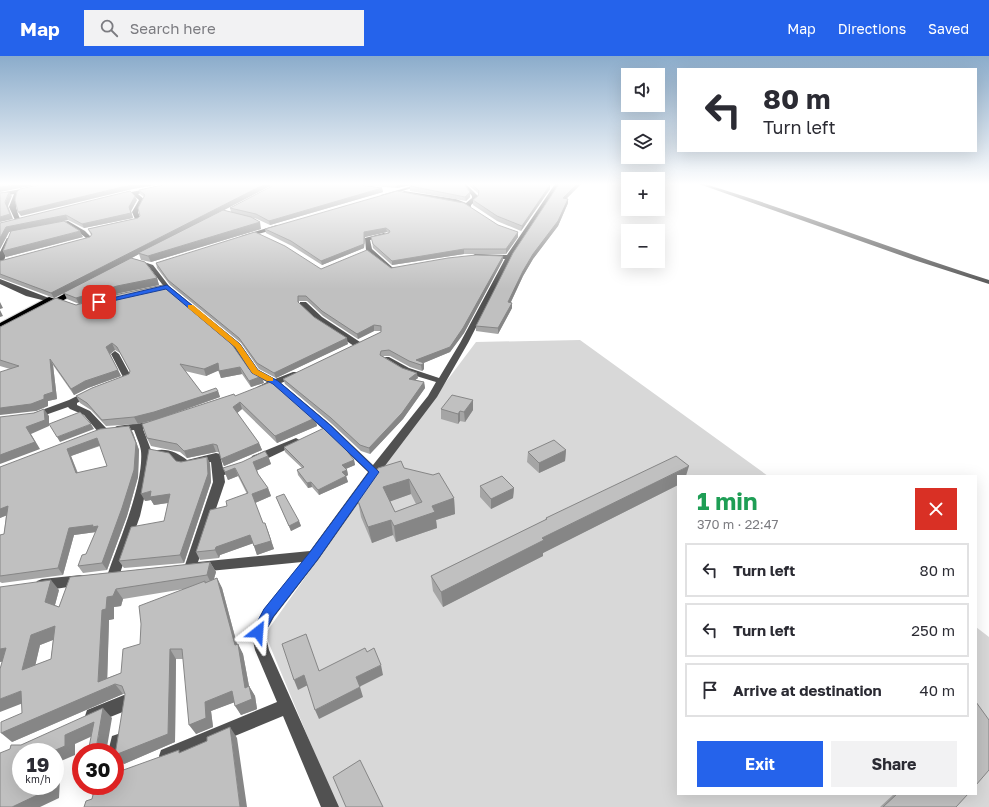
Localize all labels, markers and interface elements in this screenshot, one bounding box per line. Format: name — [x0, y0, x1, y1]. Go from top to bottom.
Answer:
search box — [84, 10, 364, 46]
text: Map — [20, 17, 60, 40]
icon: search — [98, 17, 120, 39]
text: Search here — [130, 19, 216, 37]
text: Map — [787, 20, 816, 37]
text: Directions — [838, 20, 906, 37]
text: Saved — [928, 20, 969, 37]
map controls — [621, 68, 665, 268]
button: sound — [621, 68, 665, 112]
text: 80 m — [763, 82, 831, 115]
icon: left — [697, 84, 749, 136]
text: Turn left — [763, 116, 836, 138]
button: layers — [621, 120, 665, 164]
button: + — [621, 172, 665, 216]
button: − — [621, 224, 665, 268]
pin — [82, 285, 116, 319]
icon: arrive — [88, 291, 110, 313]
text: 1 min — [697, 486, 757, 515]
button: close — [915, 488, 957, 530]
text: 370 m · 22:47 — [697, 516, 779, 532]
icon: left — [699, 559, 721, 581]
text: Turn left — [733, 561, 795, 579]
text: 80 m — [920, 561, 955, 579]
position arrow — [237, 611, 279, 653]
icon: left — [699, 619, 721, 641]
text: Turn left — [733, 621, 795, 639]
text: 250 m — [911, 621, 955, 639]
icon: arrive — [699, 679, 721, 701]
text: Arrive at destination — [733, 681, 882, 699]
text: 40 m — [920, 681, 955, 699]
button: Exit — [697, 741, 823, 787]
button: Share — [831, 741, 957, 787]
speed limit sign: 30 — [72, 743, 124, 795]
text: 19 — [26, 752, 49, 776]
text: km/h — [25, 773, 51, 785]

